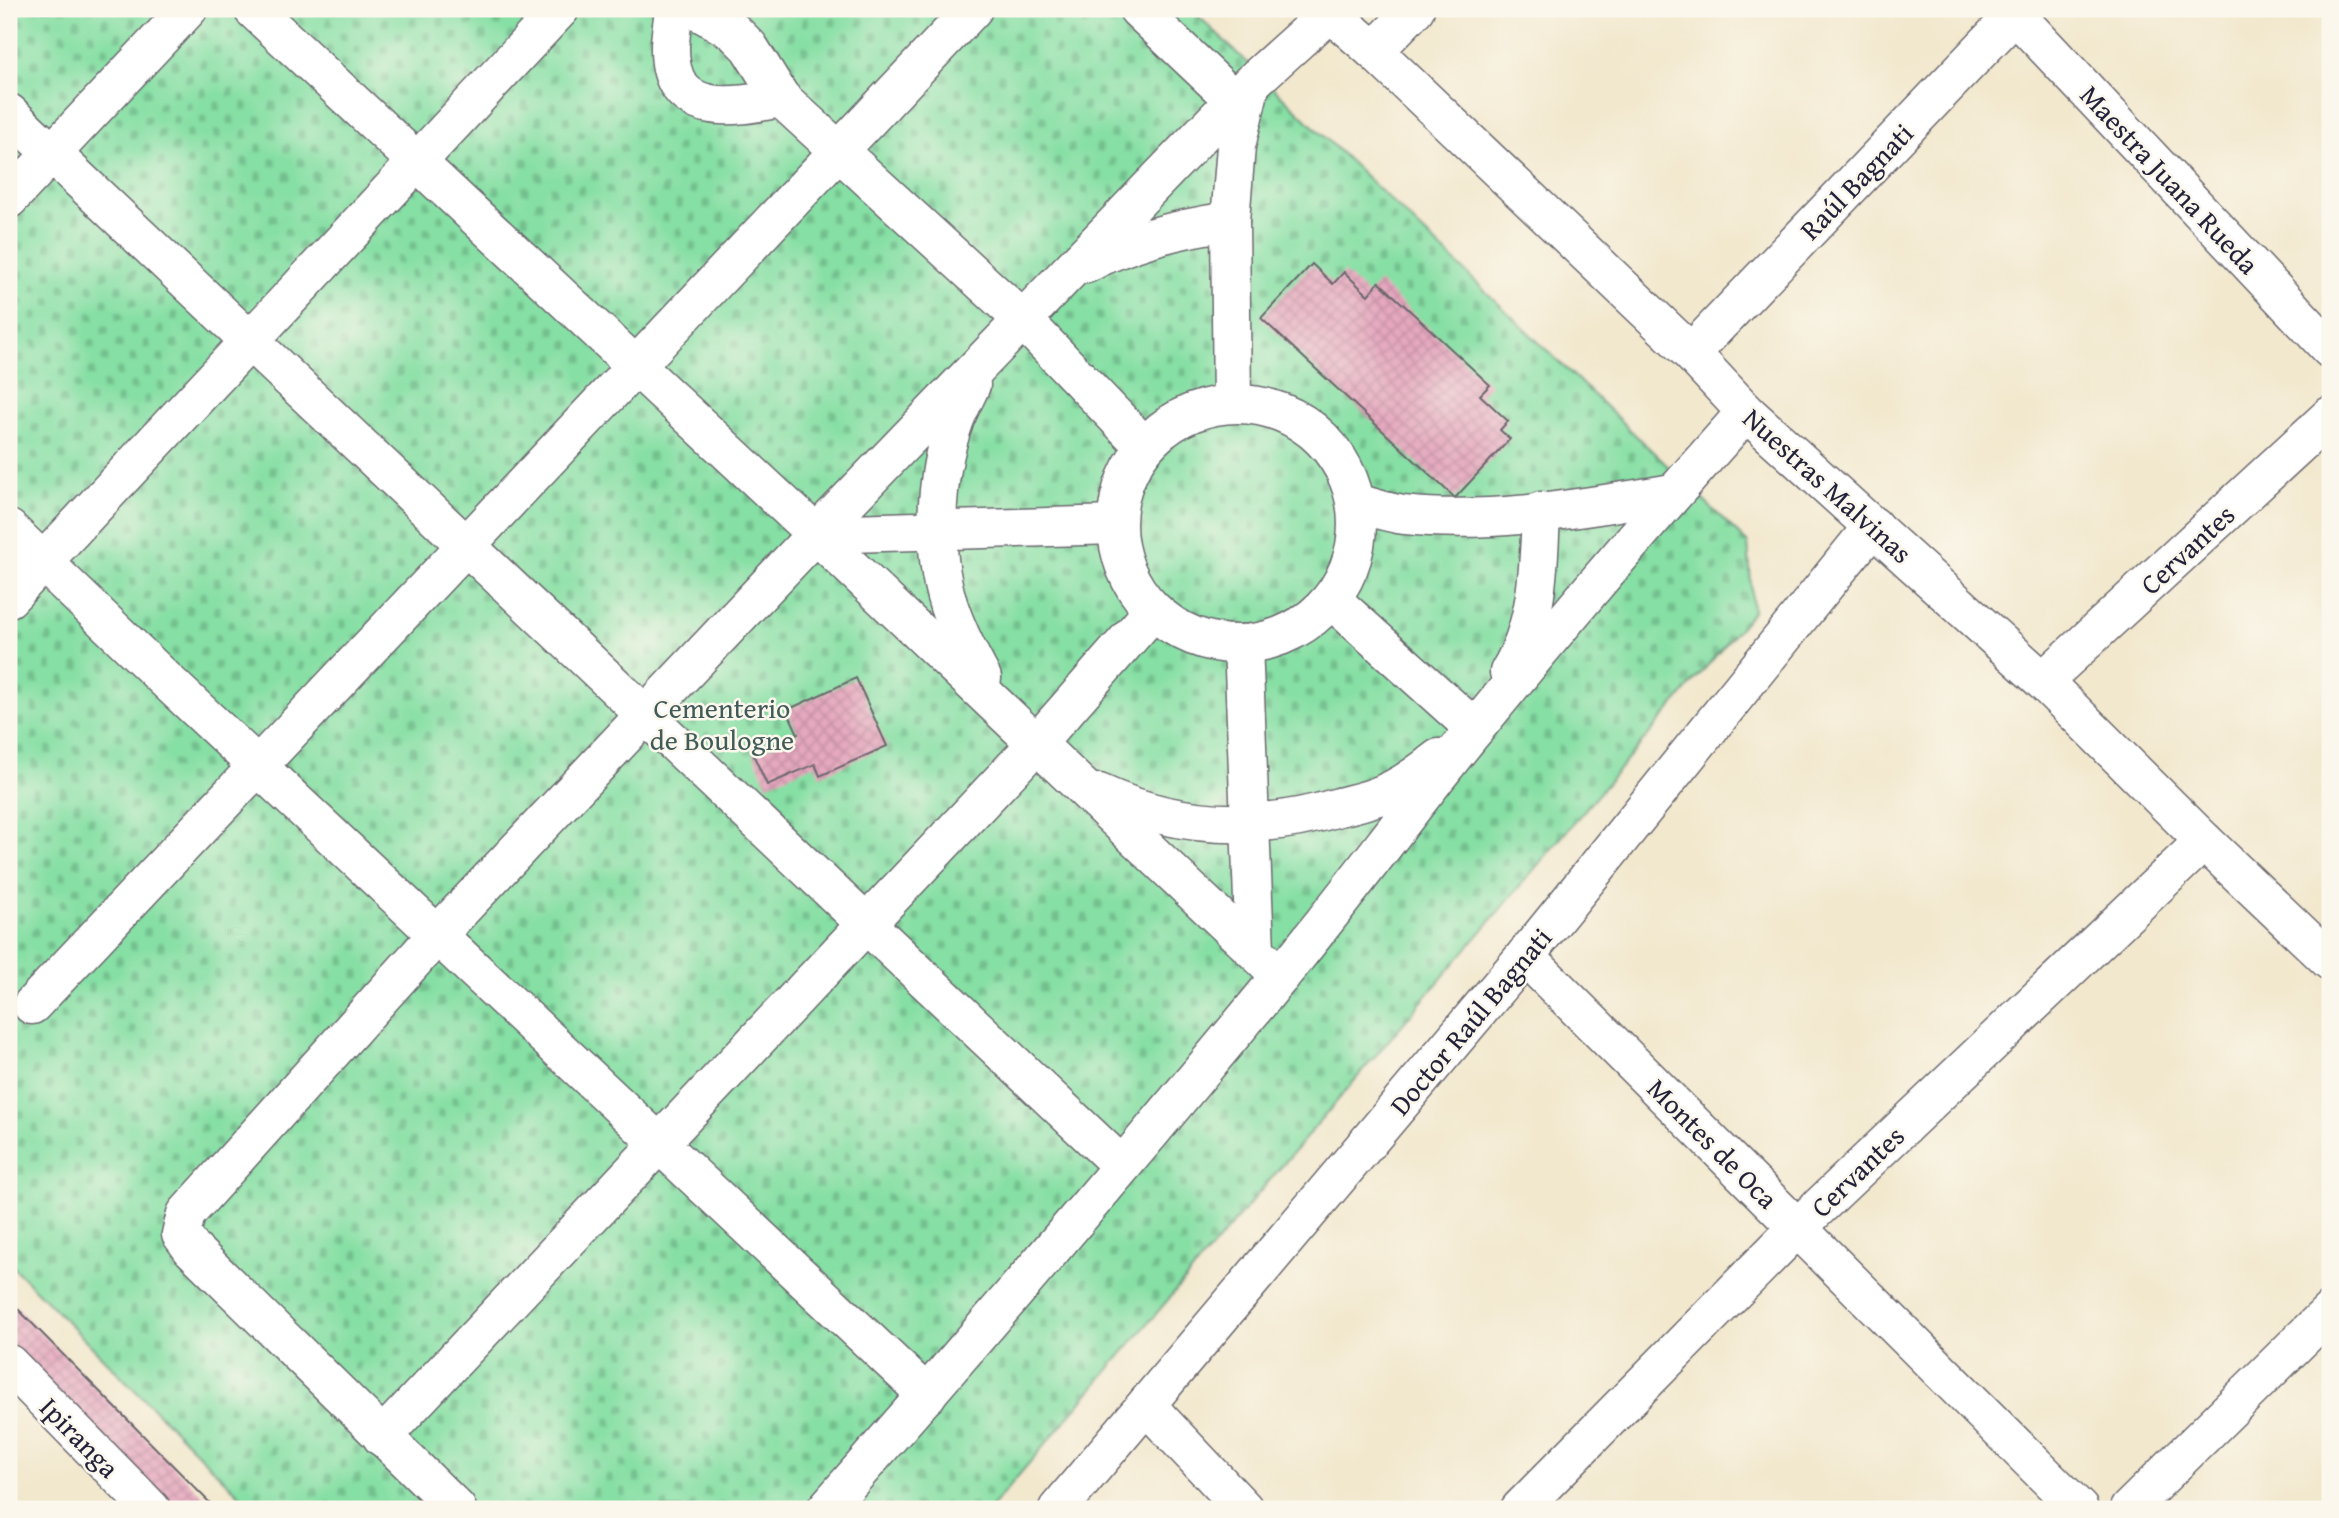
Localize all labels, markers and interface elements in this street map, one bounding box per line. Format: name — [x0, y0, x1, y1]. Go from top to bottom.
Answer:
street label: Maestra Juana Rueda — [2071, 75, 2269, 283]
street label: Raúl Bagnati — [1790, 113, 1922, 249]
street label: Nuestras Malvinas — [1734, 398, 1922, 572]
street label: Cervantes — [2130, 494, 2244, 604]
park label: Cementerio de Boulogne — [650, 687, 794, 760]
street label: Doctor Raúl Bagnati — [1379, 918, 1561, 1124]
street label: Montes de Oca — [1638, 1068, 1788, 1218]
street label: Cervantes — [1801, 1116, 1913, 1226]
street label: Ipiranga — [31, 1387, 130, 1487]

